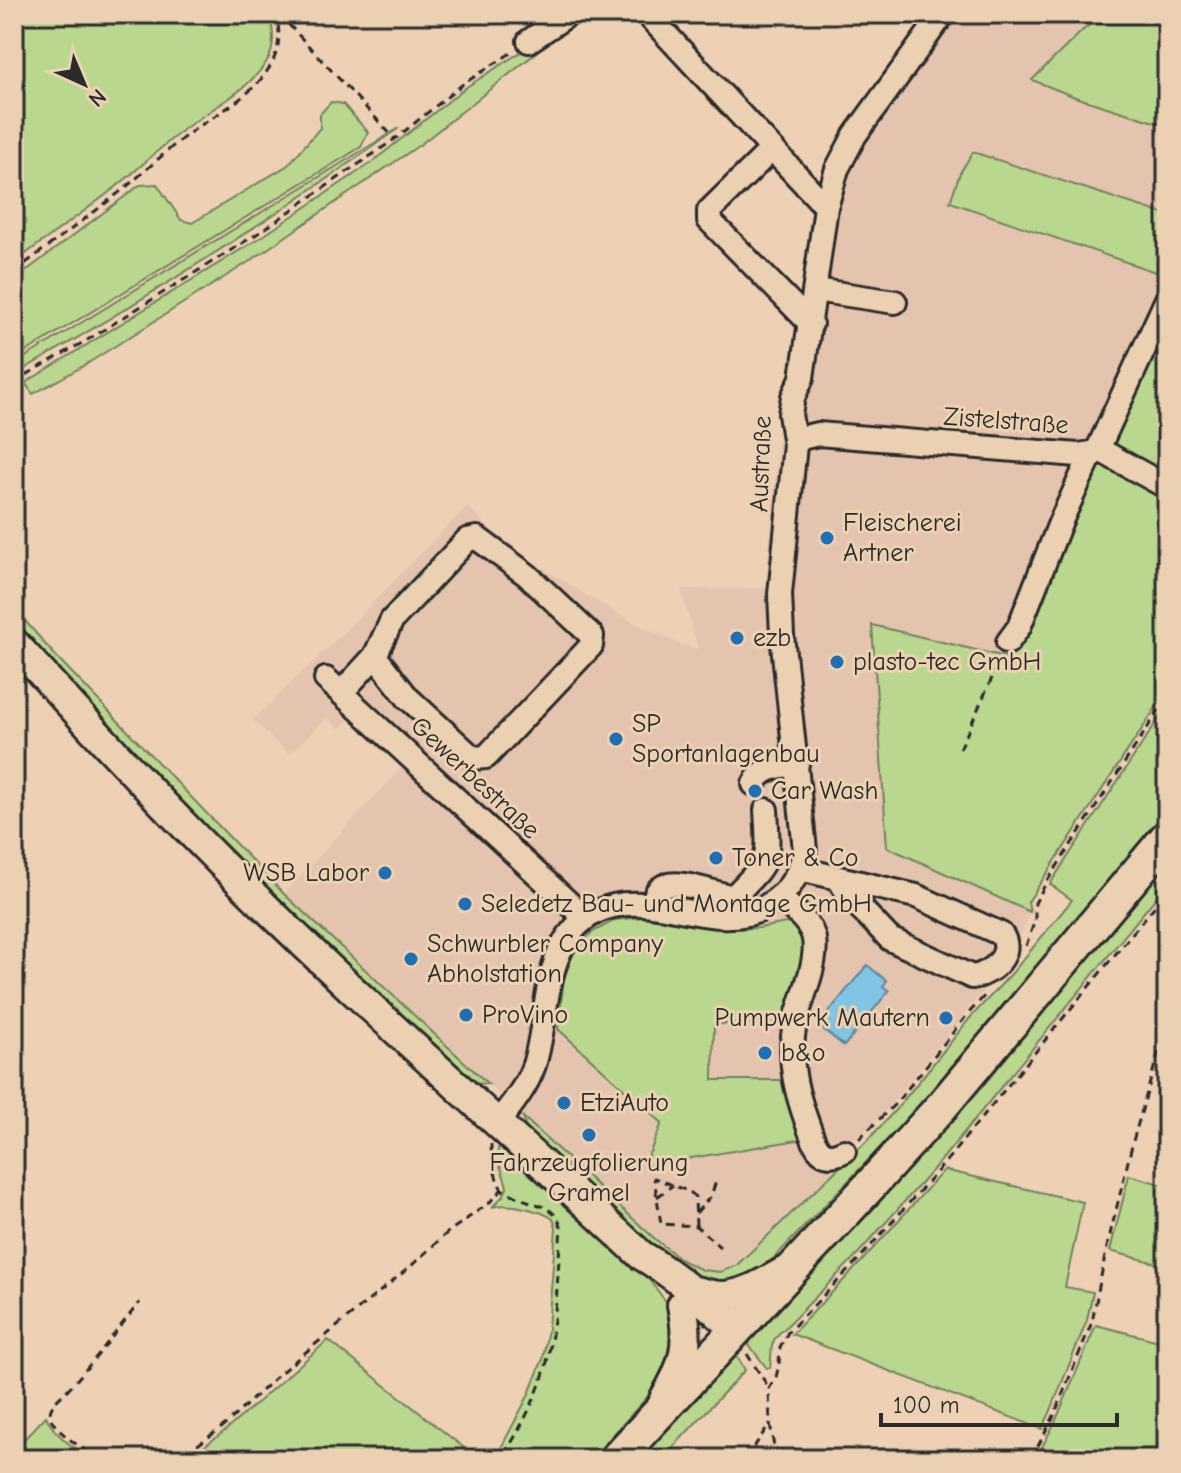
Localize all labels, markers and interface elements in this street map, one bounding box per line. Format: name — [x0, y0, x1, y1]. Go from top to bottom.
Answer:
north arrow — [44, 44, 124, 124]
text: N — [83, 83, 111, 112]
street label: Zistelstraße — [942, 402, 1070, 440]
street label: Austraße — [744, 415, 778, 513]
place label: Fleischerei Artner — [843, 508, 962, 568]
marker: Fleischerei Artner — [818, 529, 836, 547]
place label: ezb — [753, 623, 791, 653]
marker: ezb — [728, 629, 746, 647]
place label: plasto-tec GmbH — [853, 647, 1041, 677]
marker: plasto-tec GmbH — [828, 653, 846, 671]
place label: SP Sportanlagenbau — [632, 709, 820, 769]
street label: Gewerbestraße — [404, 711, 546, 845]
marker: SP Sportanlagenbau — [607, 730, 625, 748]
place label: Car Wash — [771, 776, 878, 806]
marker: Car Wash — [746, 782, 764, 800]
place label: Toner & Co — [732, 843, 858, 873]
marker: Toner & Co — [707, 849, 725, 867]
place label: WSB Labor — [243, 858, 370, 888]
marker: WSB Labor — [376, 864, 394, 882]
place label: Seledetz Bau- und Montage GmbH — [481, 889, 872, 919]
marker: Seledetz Bau- und Montage GmbH — [456, 895, 474, 913]
place label: Schwurbler Company Abholstation — [427, 929, 663, 989]
marker: Schwurbler Company Abholstation — [402, 950, 420, 968]
place label: ProVino — [482, 1000, 568, 1030]
place label: Pumpwerk Mautern — [714, 1003, 930, 1033]
marker: ProVino — [457, 1006, 475, 1024]
marker: Pumpwerk Mautern — [937, 1009, 955, 1027]
place label: b&o — [781, 1038, 825, 1068]
marker: b&o — [756, 1044, 774, 1062]
place label: EtziAuto — [580, 1088, 669, 1118]
marker: EtziAuto — [555, 1094, 573, 1112]
marker: Fahrzeugfolierung Gramel — [580, 1126, 598, 1144]
place label: Fahrzeugfolierung Gramel — [490, 1148, 688, 1208]
scale bar — [881, 1377, 1117, 1427]
text: 100 m — [893, 1391, 960, 1419]

